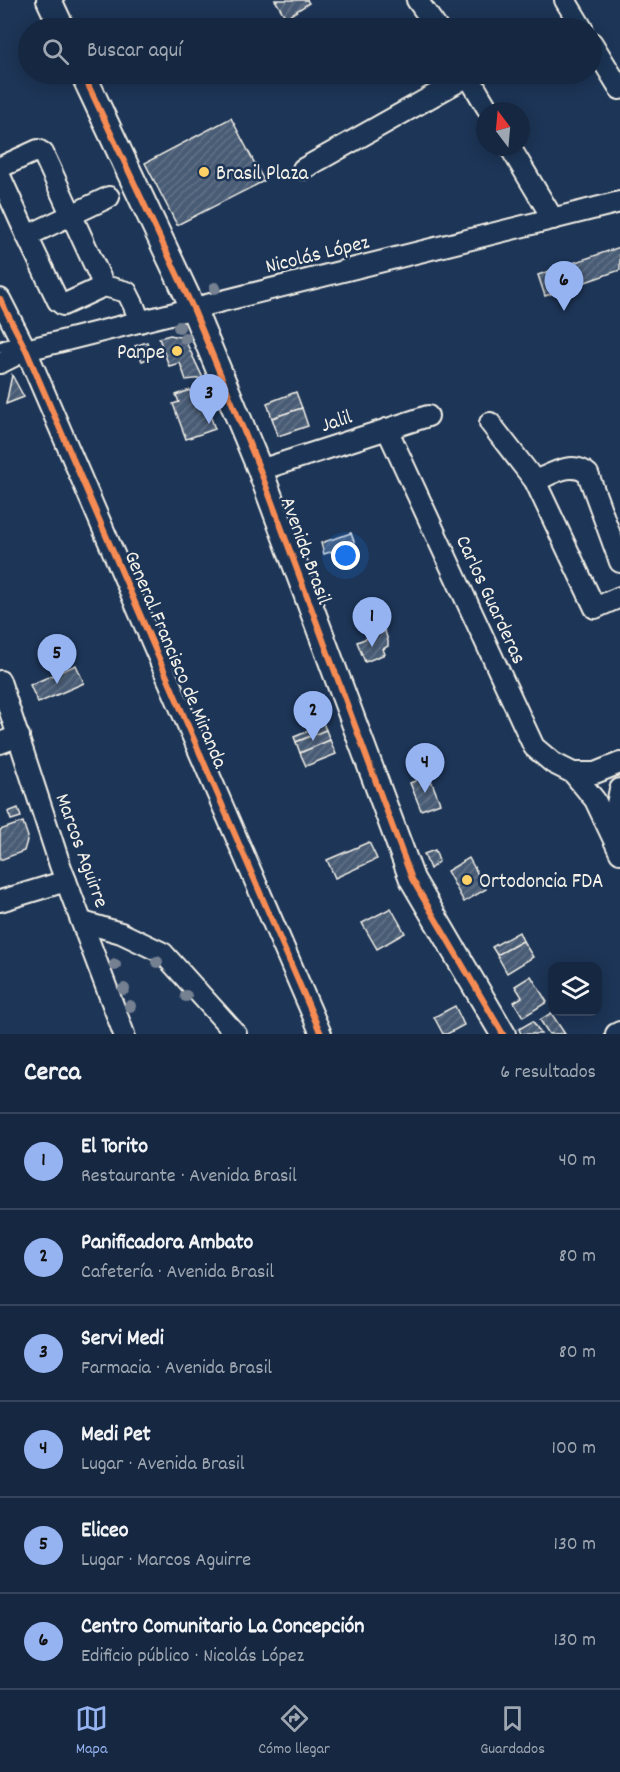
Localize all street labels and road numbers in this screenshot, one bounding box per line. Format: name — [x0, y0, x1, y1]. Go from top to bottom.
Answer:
street label: Nicolás López — [263, 229, 373, 283]
street label: Jalil — [317, 404, 356, 442]
street label: Avenida Brasil — [271, 493, 338, 609]
street label: Carlos Guarderas — [446, 531, 532, 670]
street label: General Francisco de Miranda — [115, 547, 234, 775]
street label: Marcos Aguirre — [46, 790, 115, 912]

